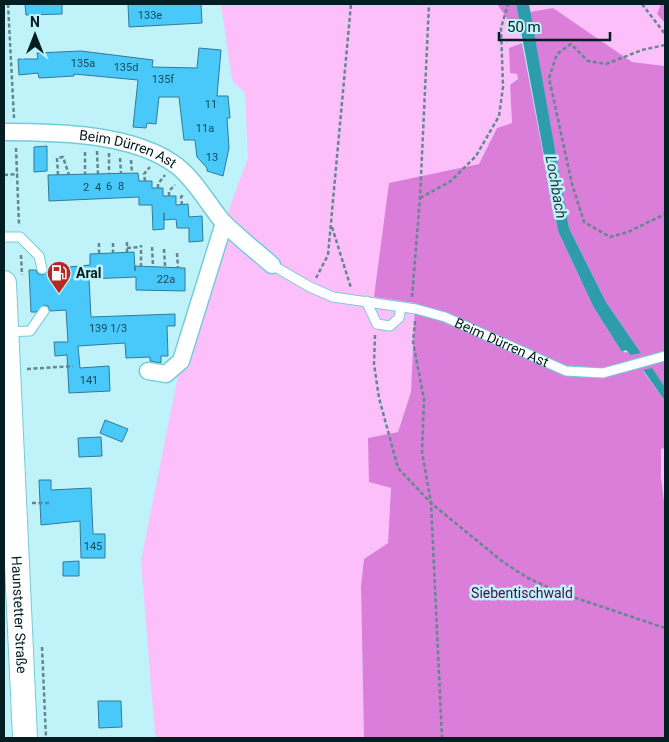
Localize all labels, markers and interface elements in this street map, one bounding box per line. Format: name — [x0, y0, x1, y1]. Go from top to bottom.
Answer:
house number: 133e — [138, 9, 162, 22]
north arrow — [10, 10, 60, 60]
scale bar — [499, 10, 610, 42]
text: N — [30, 14, 40, 30]
text: 50 m — [507, 18, 541, 36]
house number: 135a — [71, 57, 95, 70]
house number: 135d — [114, 61, 138, 74]
house number: 135f — [152, 73, 174, 86]
house number: 11 — [205, 98, 217, 111]
house number: 11a — [196, 122, 214, 135]
street label: Beim Dürren Ast — [78, 127, 180, 171]
house number: 13 — [206, 151, 218, 164]
water label: Lochbach — [542, 154, 570, 220]
house number: 6 — [106, 180, 112, 193]
house number: 8 — [118, 180, 124, 193]
house number: 2 — [83, 181, 89, 194]
house number: 4 — [95, 181, 101, 194]
fuel station icon: Aral — [46, 260, 72, 294]
place label: Aral — [76, 265, 102, 281]
house number: 22a — [157, 273, 175, 286]
street label: Beim Dürren Ast — [452, 314, 552, 370]
house number: 139 1/3 — [89, 322, 127, 335]
house number: 141 — [80, 374, 98, 387]
house number: 145 — [84, 540, 102, 553]
street label: Haunstetter Straße — [9, 555, 30, 674]
park label: Siebentischwald — [471, 585, 573, 601]

